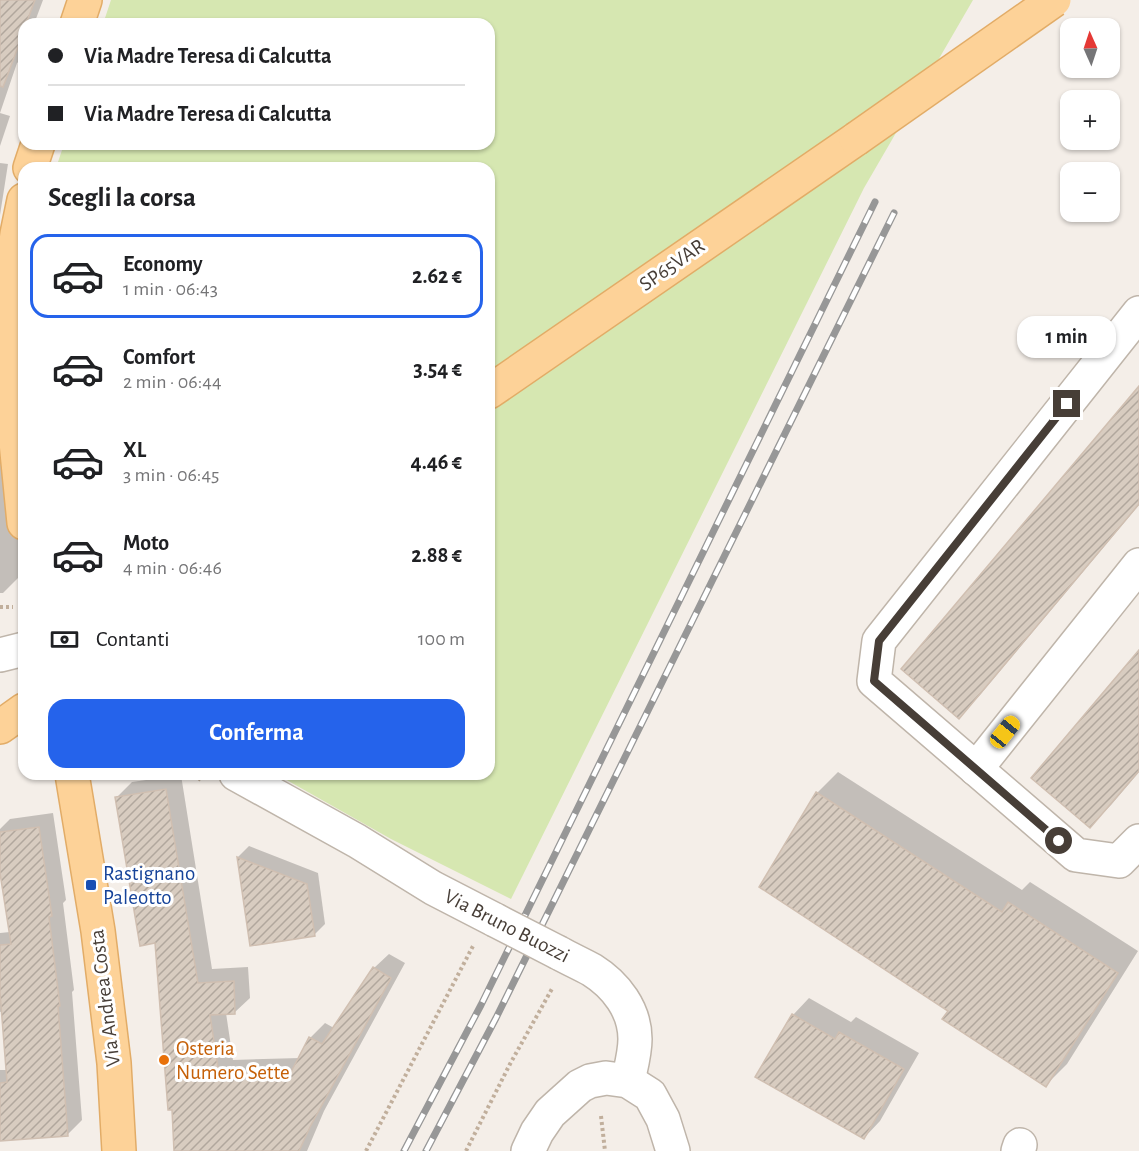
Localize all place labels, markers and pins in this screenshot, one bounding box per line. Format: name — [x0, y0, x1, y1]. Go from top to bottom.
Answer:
place label: Rastignano Paleotto — [103, 863, 195, 908]
marker: Rastignano Paleotto — [84, 878, 98, 892]
place label: Osteria Numero Sette — [176, 1038, 290, 1083]
marker: Osteria Numero Sette — [157, 1053, 171, 1067]

